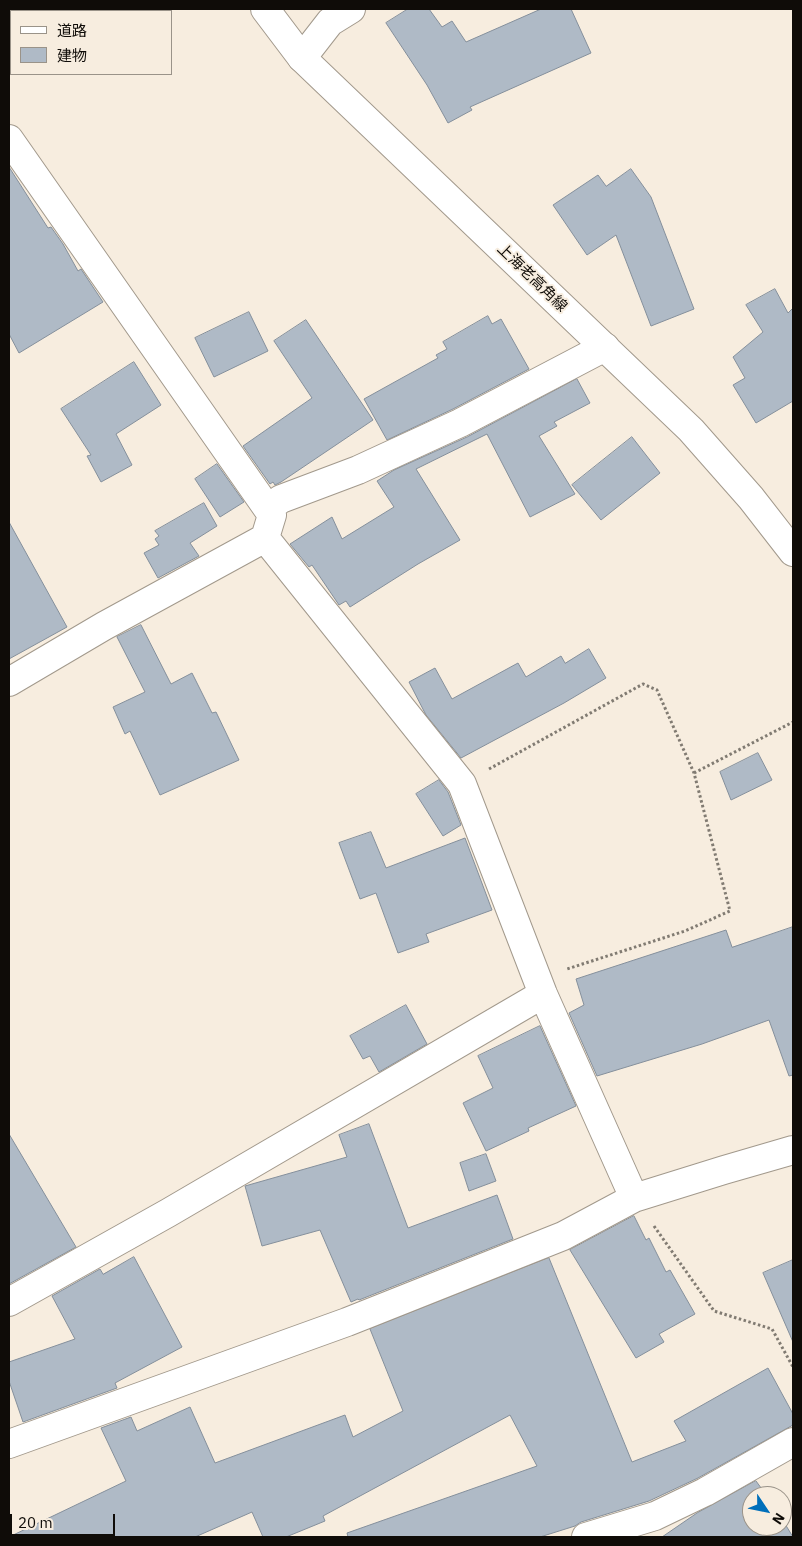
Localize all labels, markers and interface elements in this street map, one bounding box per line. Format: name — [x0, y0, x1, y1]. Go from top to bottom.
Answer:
legend — [10, 10, 172, 75]
text: 道路 — [57, 21, 87, 40]
text: 建物 — [57, 46, 87, 65]
street label: 上海老高角線 — [493, 240, 571, 316]
north arrow — [742, 1486, 792, 1536]
scale bar — [12, 1504, 118, 1536]
text: N — [768, 1510, 789, 1528]
text: 20 m — [18, 1513, 53, 1532]

